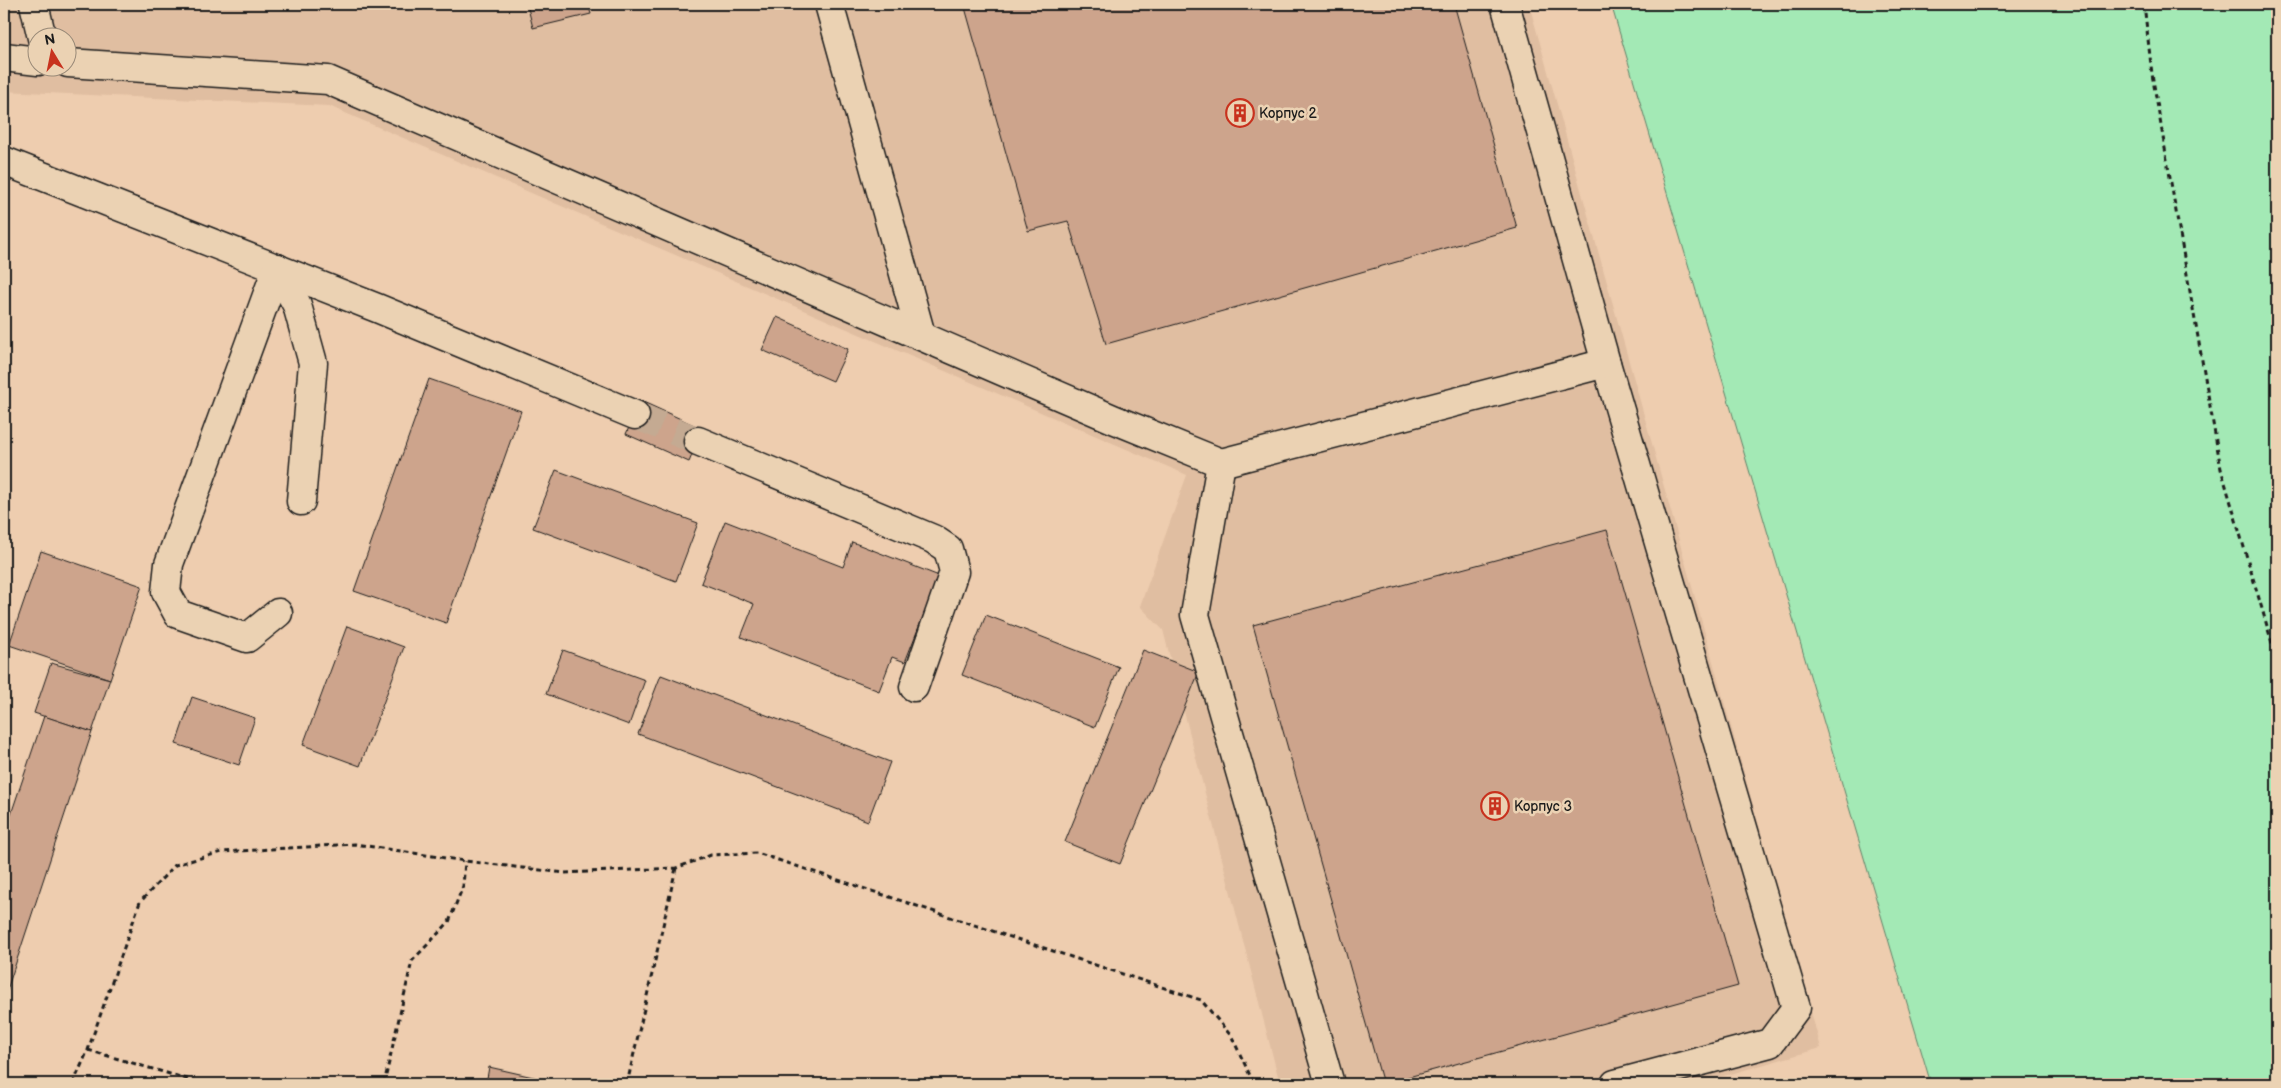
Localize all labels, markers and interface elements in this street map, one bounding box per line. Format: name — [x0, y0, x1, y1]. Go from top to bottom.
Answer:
north arrow — [28, 28, 78, 78]
text: N — [43, 30, 56, 49]
building icon: Корпус 2 — [1225, 98, 1255, 128]
place label: Корпус 2 — [1259, 105, 1317, 122]
building icon: Корпус 3 — [1480, 791, 1510, 821]
place label: Корпус 3 — [1514, 798, 1572, 815]

